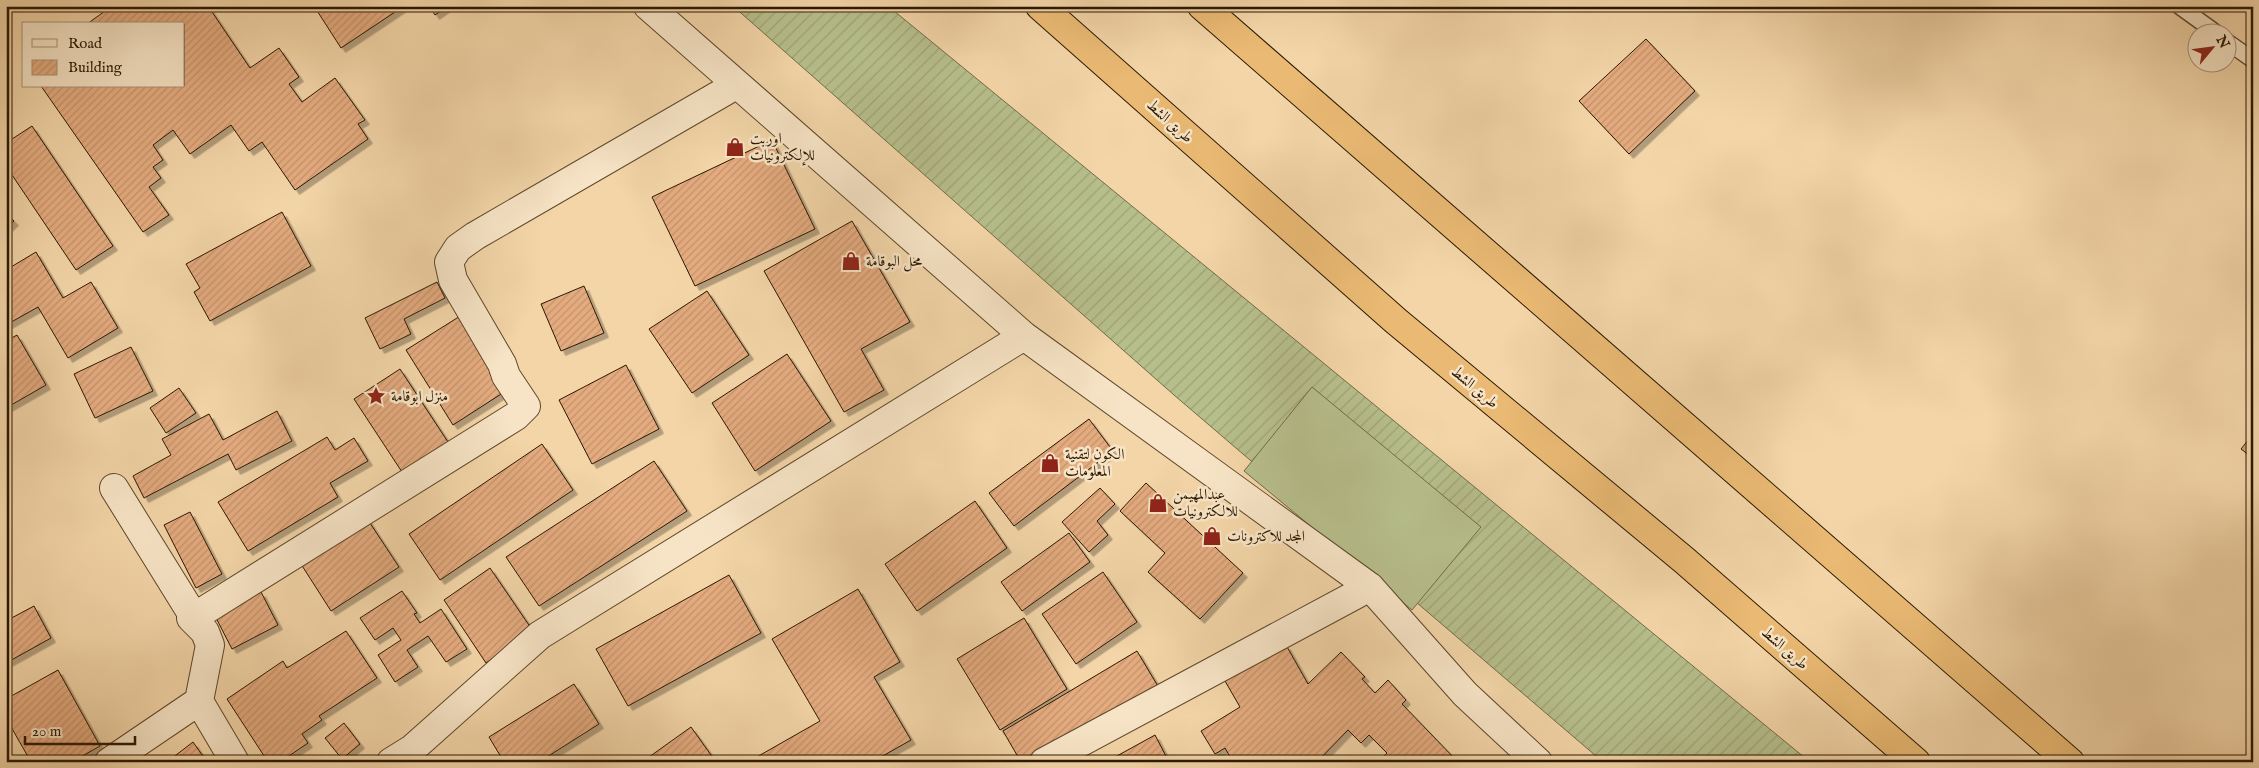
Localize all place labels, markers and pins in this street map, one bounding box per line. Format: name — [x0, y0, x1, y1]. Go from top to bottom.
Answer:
place label: اوربت للإلكترونيات — [750, 129, 815, 166]
shop icon: اوربت للإلكترونيات — [724, 136, 746, 158]
shop icon: محل البوقامة — [840, 250, 862, 272]
place label: محل البوقامة — [866, 252, 922, 272]
place icon: منزل ابوقامة — [365, 385, 387, 407]
place label: منزل ابوقامة — [391, 387, 448, 406]
place label: الكون لتقنية المعلومات — [1065, 445, 1124, 481]
shop icon: الكون لتقنية المعلومات — [1039, 452, 1061, 474]
place label: عبدالمهيمن للالكترونيات — [1173, 485, 1238, 521]
shop icon: عبدالمهيمن للالكترونيات — [1147, 492, 1169, 514]
shop icon: المجد للاكترونات — [1201, 525, 1223, 547]
place label: المجد للاكترونات — [1227, 527, 1305, 546]

